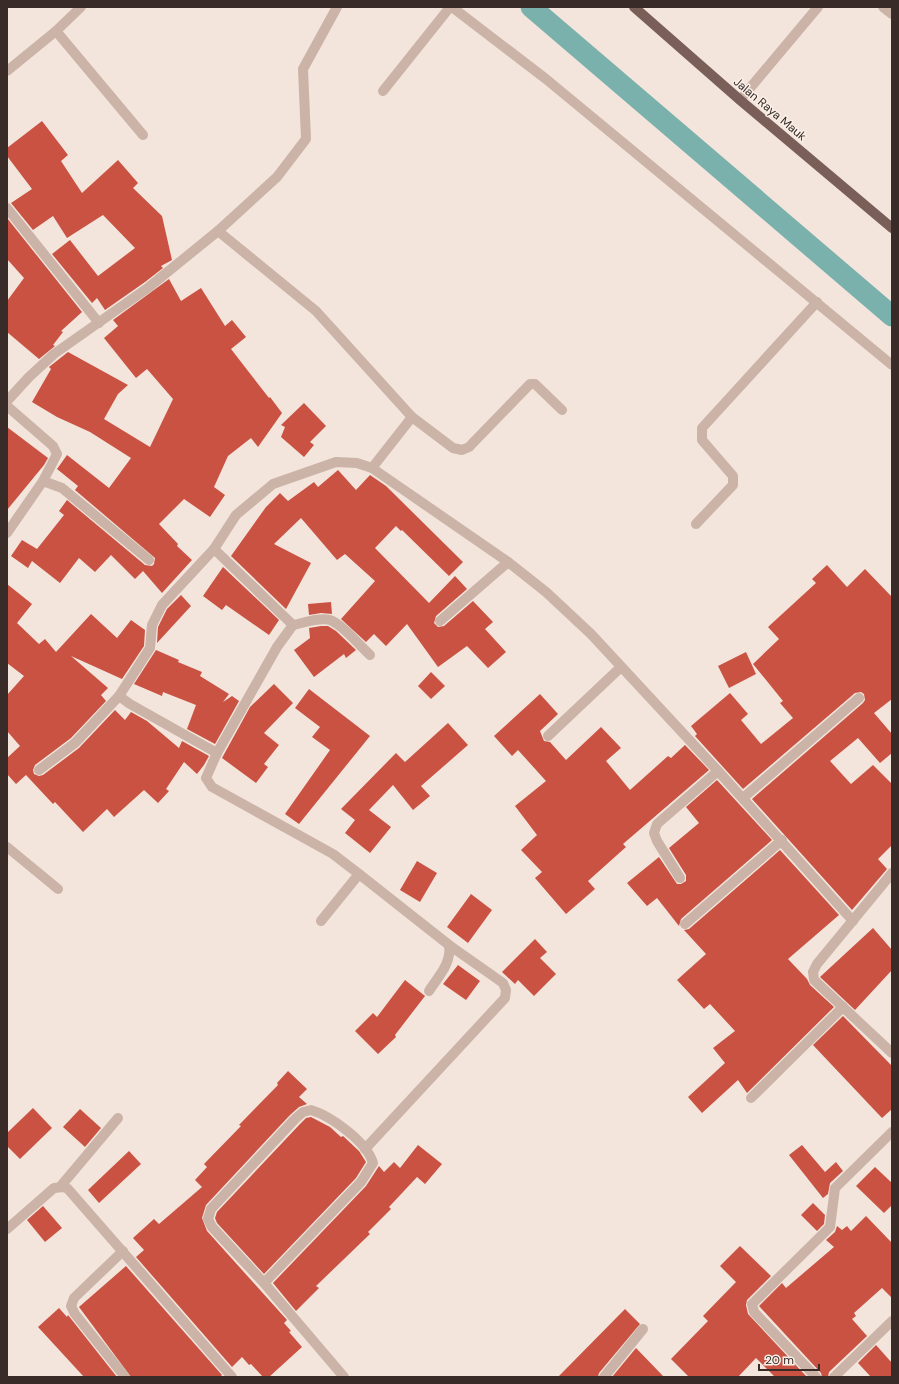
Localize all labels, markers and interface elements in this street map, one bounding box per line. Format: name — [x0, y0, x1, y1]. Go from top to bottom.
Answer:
street label: Jalan Raya Mauk — [730, 74, 810, 144]
scale bar — [759, 1346, 819, 1372]
text: 20 m — [765, 1352, 794, 1368]

